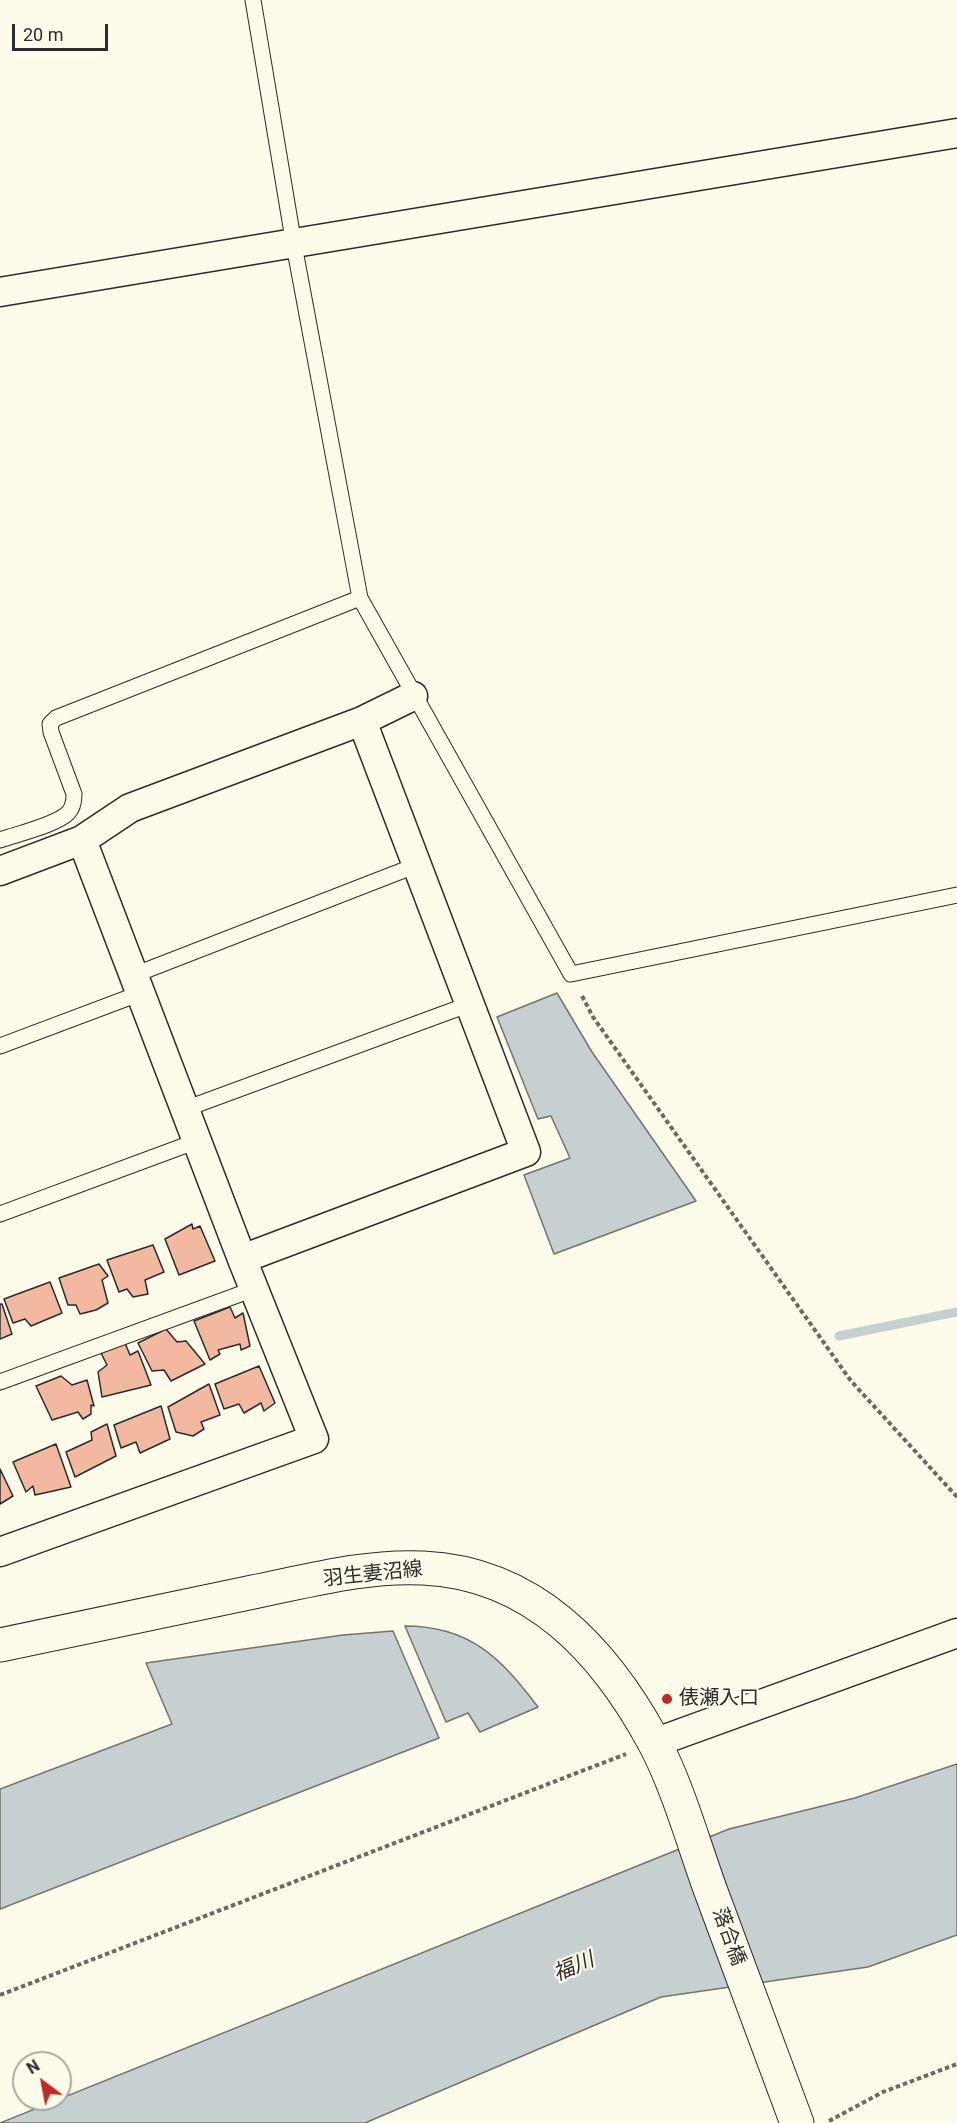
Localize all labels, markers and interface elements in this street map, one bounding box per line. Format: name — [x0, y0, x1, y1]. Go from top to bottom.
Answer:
scale bar — [15, 12, 111, 50]
text: 20 m — [23, 24, 63, 45]
street label: 羽生妻沼線 — [322, 1558, 424, 1592]
place label: 俵瀬入口 — [679, 1687, 759, 1711]
marker: 俵瀬入口 — [660, 1692, 674, 1706]
street label: 落合橋 — [706, 1905, 750, 1969]
water label: 福川 — [550, 1948, 598, 1988]
north arrow — [12, 2051, 72, 2111]
text: N — [23, 2056, 43, 2078]

